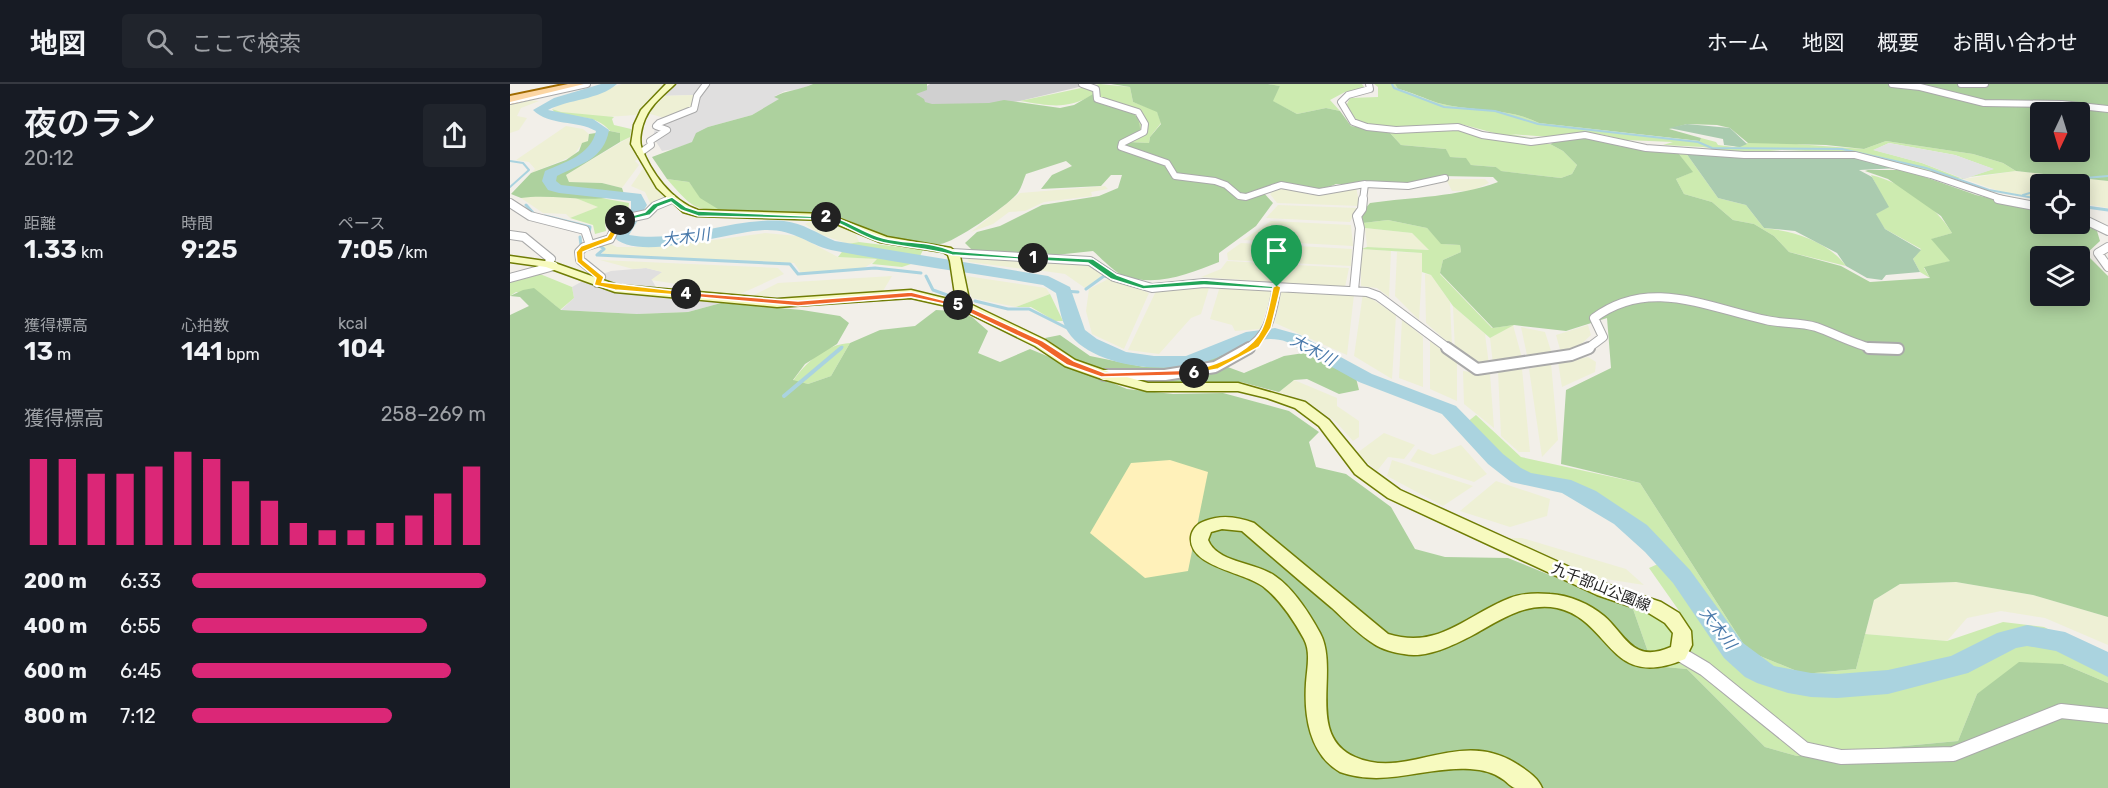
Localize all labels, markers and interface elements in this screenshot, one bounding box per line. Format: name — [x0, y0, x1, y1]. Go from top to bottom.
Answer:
search box — [122, 14, 542, 68]
icon: search — [143, 25, 176, 58]
text: 地図 — [30, 27, 86, 60]
text: ここで検索 — [191, 30, 301, 57]
text: ホーム — [1707, 30, 1769, 55]
text: 地図 — [1802, 30, 1844, 55]
text: 概要 — [1877, 30, 1919, 55]
text: お問い合わせ — [1952, 30, 2078, 55]
north arrow — [2030, 102, 2090, 162]
map controls — [2030, 102, 2090, 306]
text: 夜のラン — [24, 104, 156, 143]
button: share — [423, 104, 486, 167]
text: 20:12 — [24, 146, 74, 170]
button: locate — [2030, 174, 2090, 234]
pin: 2 — [811, 202, 841, 232]
pin: 3 — [605, 205, 635, 235]
text: 2 — [821, 207, 831, 226]
text: 3 — [615, 210, 625, 229]
text: 距離 — [24, 214, 56, 233]
text: 時間 — [181, 214, 213, 233]
text: ペース — [338, 214, 385, 233]
water label: 大木川 — [661, 224, 713, 249]
pin — [1251, 225, 1302, 287]
text: 1.33 — [24, 234, 77, 265]
text: 9:25 — [181, 234, 238, 265]
text: 7:05 — [338, 234, 394, 265]
icon: arrive — [1260, 234, 1293, 267]
text: km — [77, 243, 104, 262]
text: /km — [394, 243, 428, 262]
pin: 1 — [1018, 243, 1048, 273]
button: layers — [2030, 246, 2090, 306]
text: 1 — [1029, 248, 1037, 267]
pin: 4 — [671, 279, 701, 309]
text: 4 — [681, 284, 691, 303]
pin: 5 — [943, 290, 973, 320]
text: 5 — [953, 295, 963, 314]
text: kcal — [338, 314, 367, 333]
text: 獲得標高 — [24, 316, 88, 335]
text: 心拍数 — [181, 316, 229, 335]
water label: 大木川 — [1287, 330, 1340, 371]
text: 104 — [338, 333, 385, 364]
text: 13 — [24, 336, 53, 367]
text: 141 — [181, 336, 223, 367]
text: m — [53, 345, 71, 364]
text: bpm — [223, 345, 260, 364]
pin: 6 — [1179, 358, 1209, 388]
text: 6 — [1189, 363, 1199, 382]
text: 258–269 m — [381, 402, 486, 426]
text: 獲得標高 — [24, 406, 104, 430]
street label: 九千部山公園線 — [1549, 559, 1653, 615]
text: 200 m — [24, 569, 87, 593]
text: 6:33 — [120, 569, 161, 593]
water label: 大木川 — [1696, 603, 1741, 654]
text: 400 m — [24, 614, 87, 638]
text: 6:55 — [120, 614, 161, 638]
text: 600 m — [24, 659, 87, 683]
text: 6:45 — [120, 659, 161, 683]
text: 800 m — [24, 704, 87, 728]
text: 7:12 — [120, 704, 156, 728]

